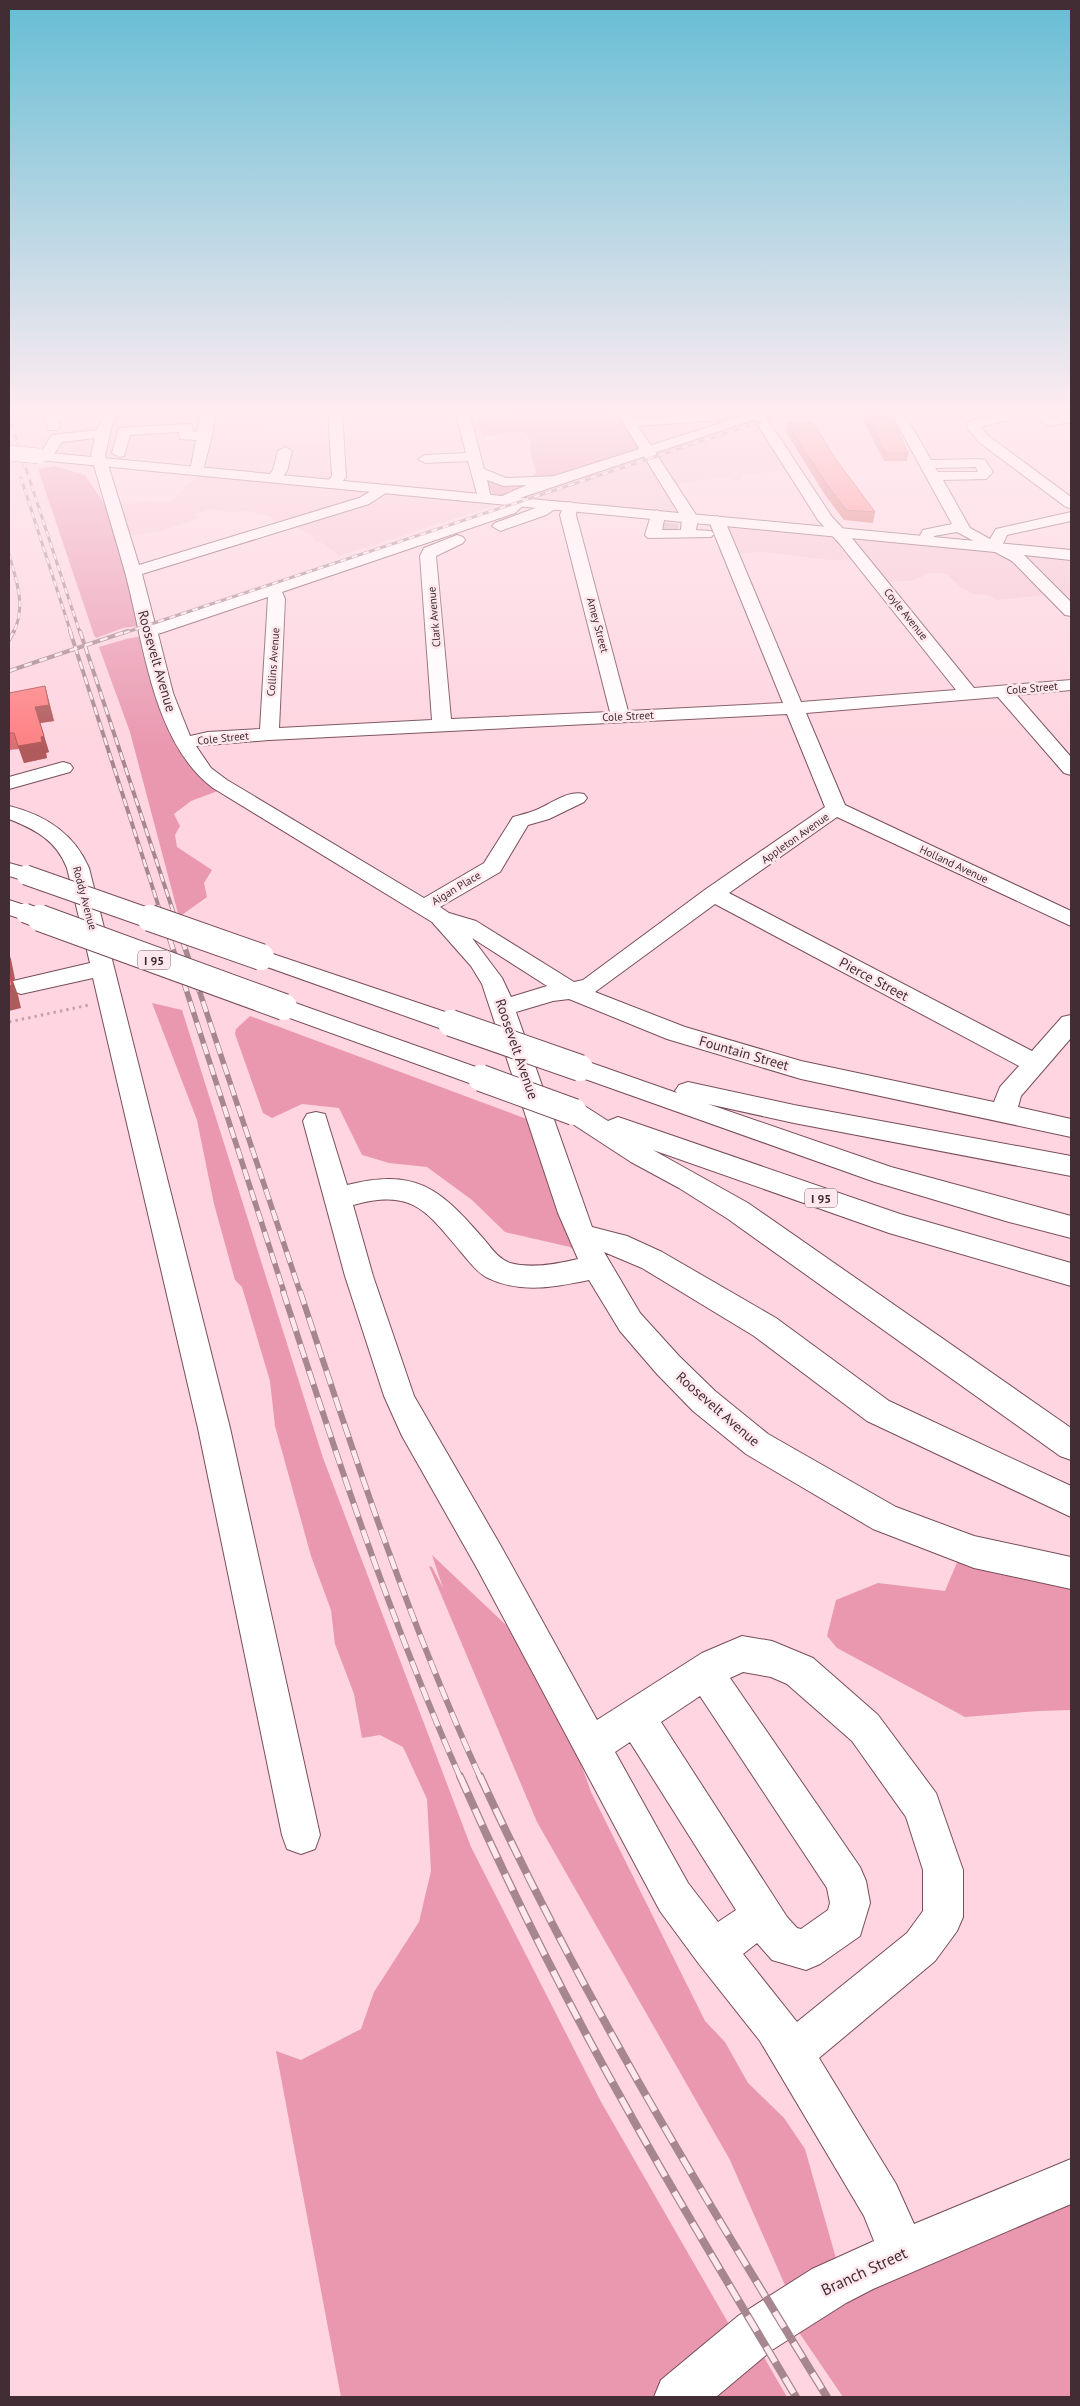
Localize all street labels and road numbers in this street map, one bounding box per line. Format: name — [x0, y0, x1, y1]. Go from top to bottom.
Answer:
street label: Coyle Avenue — [881, 585, 931, 643]
street label: Clark Avenue — [424, 586, 444, 648]
street label: Amey Street — [584, 596, 612, 654]
street label: Roosevelt Avenue — [134, 608, 180, 714]
street label: Collins Avenue — [264, 627, 282, 697]
street label: Cole Street — [1006, 679, 1059, 697]
street label: Cole Street — [602, 708, 654, 724]
street label: Cole Street — [197, 728, 250, 748]
street label: Appleton Avenue — [758, 809, 832, 867]
street label: Holland Avenue — [917, 842, 991, 886]
street label: Roddy Avenue — [70, 865, 100, 932]
street label: Aigan Place — [429, 868, 483, 908]
road number: I 95 — [138, 950, 170, 970]
street label: Pierce Street — [836, 953, 912, 1005]
street label: Roosevelt Avenue — [491, 996, 543, 1102]
street label: Fountain Street — [697, 1032, 791, 1074]
road number: I 95 — [805, 1188, 837, 1208]
street label: Roosevelt Avenue — [673, 1368, 763, 1450]
street label: Branch Street — [818, 2242, 911, 2300]

